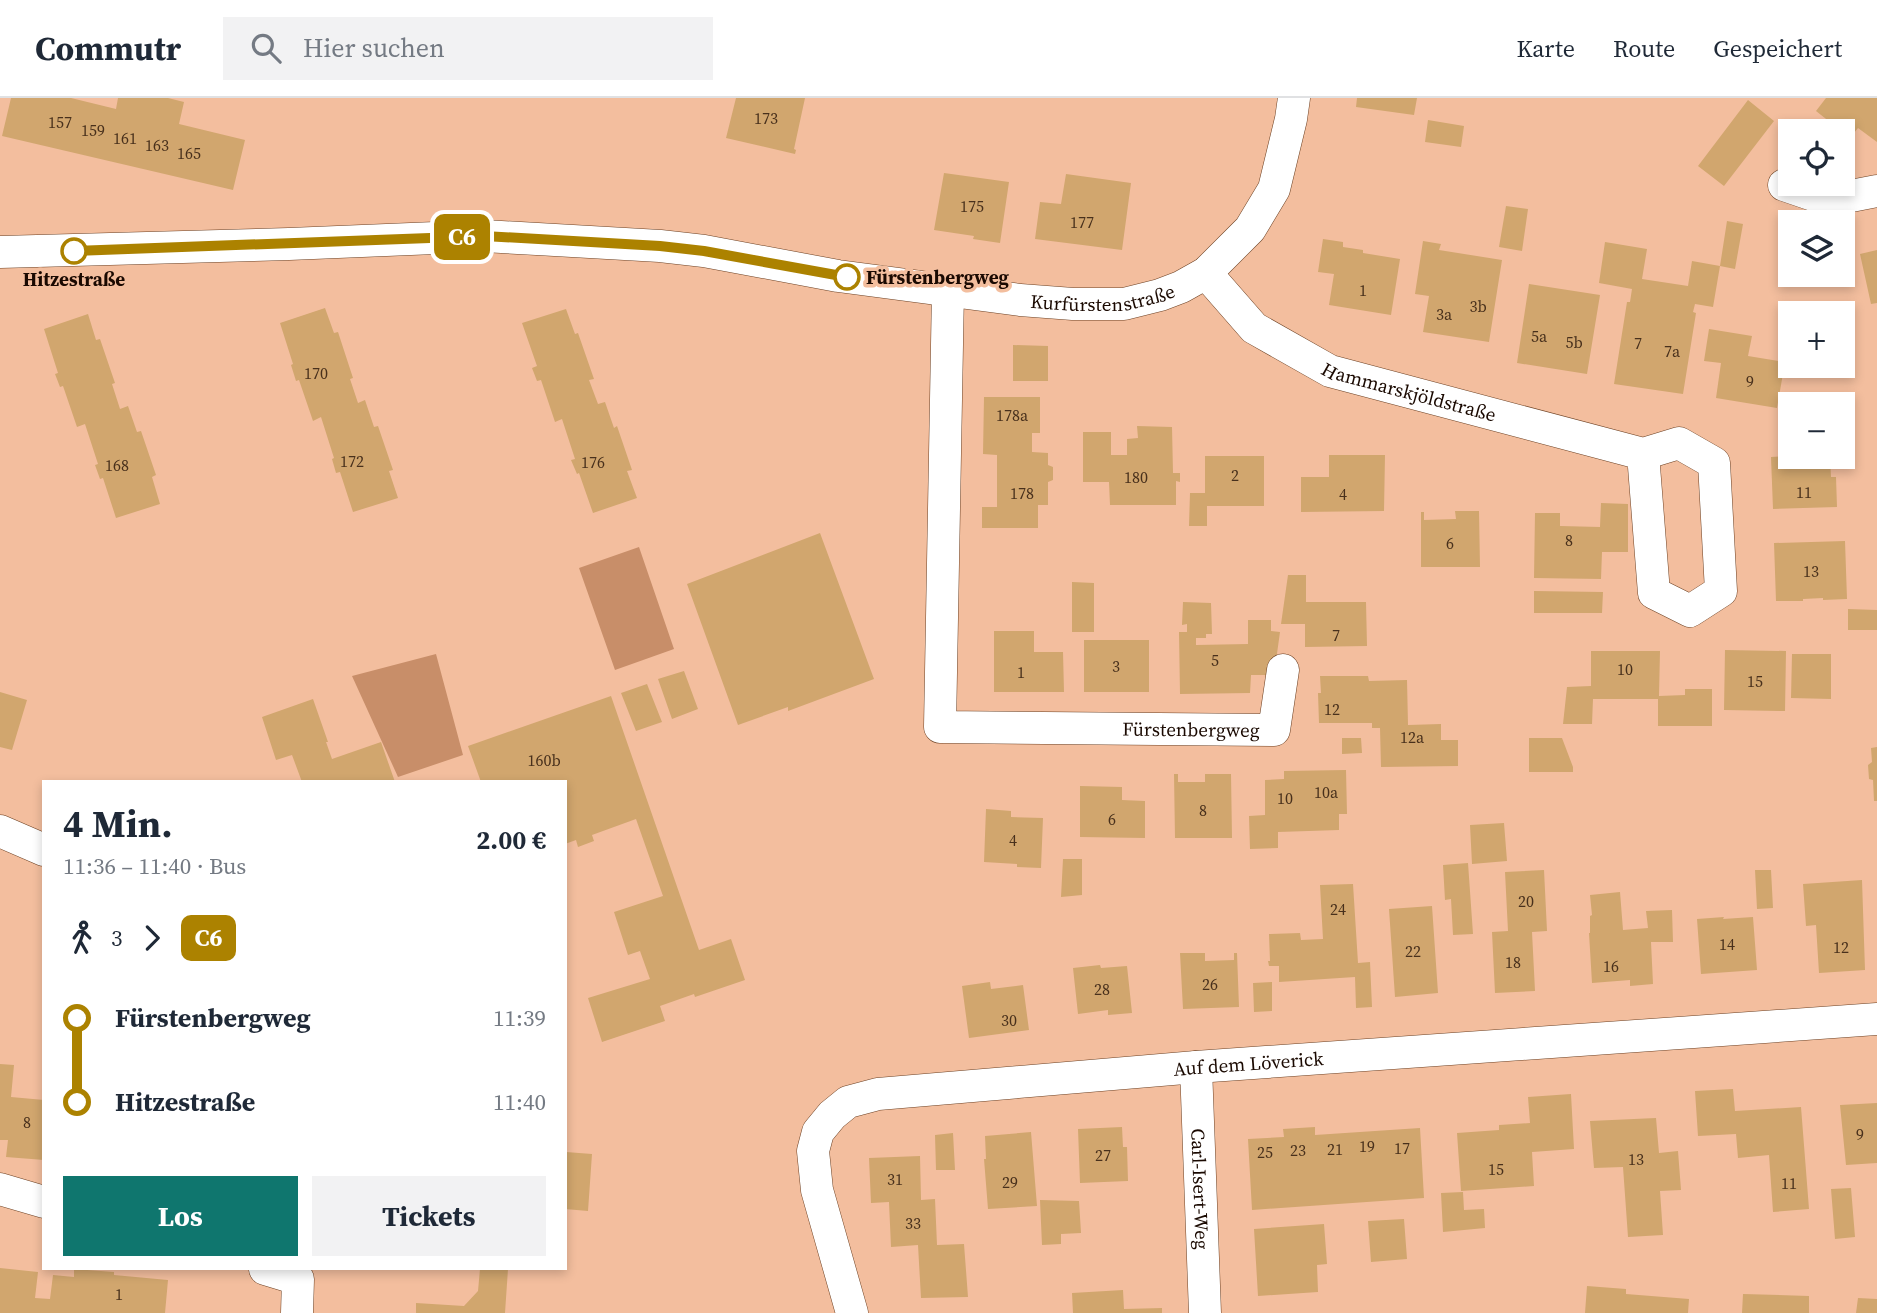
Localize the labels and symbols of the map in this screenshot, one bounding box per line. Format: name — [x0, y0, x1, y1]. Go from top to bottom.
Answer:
house number: 173 — [754, 107, 778, 129]
house number: 157 — [48, 111, 72, 133]
house number: 159 — [81, 119, 105, 141]
house number: 161 — [113, 127, 137, 149]
house number: 163 — [145, 134, 169, 156]
house number: 165 — [177, 142, 201, 164]
house number: 175 — [960, 195, 984, 217]
house number: 177 — [1070, 211, 1094, 233]
line badge: C6 — [430, 214, 494, 260]
marker: Hitzestraße — [61, 238, 87, 264]
marker: Fürstenbergweg — [834, 264, 860, 290]
place label: Fürstenbergweg — [866, 264, 1010, 290]
place label: Hitzestraße — [23, 266, 125, 292]
street label: Kurfürstenstraße — [1030, 278, 1178, 317]
house number: 1 — [1359, 279, 1367, 301]
house number: 3b — [1469, 295, 1487, 317]
house number: 3a — [1436, 303, 1453, 325]
house number: 5a — [1531, 325, 1548, 347]
house number: 5b — [1565, 331, 1583, 353]
house number: 7 — [1634, 332, 1642, 354]
house number: 7a — [1664, 340, 1681, 362]
street label: Hammarskjöldstraße — [1317, 356, 1499, 427]
house number: 170 — [304, 362, 328, 384]
house number: 9 — [1746, 370, 1754, 392]
house number: 178a — [996, 404, 1029, 426]
house number: 172 — [340, 450, 364, 472]
house number: 176 — [581, 451, 605, 473]
house number: 168 — [105, 454, 129, 476]
house number: 2 — [1231, 464, 1239, 486]
house number: 180 — [1124, 466, 1148, 488]
house number: 11 — [1796, 481, 1812, 503]
house number: 178 — [1010, 482, 1034, 504]
house number: 4 — [1339, 483, 1347, 505]
house number: 8 — [1565, 529, 1573, 551]
house number: 6 — [1446, 532, 1454, 554]
house number: 13 — [1803, 560, 1819, 582]
house number: 7 — [1332, 624, 1340, 646]
house number: 5 — [1211, 649, 1219, 671]
house number: 3 — [1112, 655, 1120, 677]
house number: 10 — [1617, 658, 1633, 680]
house number: 1 — [1017, 661, 1025, 683]
house number: 15 — [1747, 670, 1763, 692]
house number: 12 — [1324, 698, 1340, 720]
street label: Fürstenbergweg — [1122, 716, 1260, 743]
house number: 12a — [1400, 726, 1425, 748]
house number: 160b — [527, 749, 561, 771]
house number: 10a — [1314, 781, 1339, 803]
house number: 10 — [1277, 787, 1293, 809]
house number: 8 — [1199, 799, 1207, 821]
house number: 6 — [1108, 808, 1116, 830]
house number: 4 — [1009, 829, 1017, 851]
house number: 20 — [1518, 890, 1534, 912]
house number: 24 — [1330, 898, 1346, 920]
house number: 14 — [1719, 933, 1735, 955]
house number: 12 — [1833, 936, 1849, 958]
house number: 22 — [1405, 940, 1421, 962]
house number: 18 — [1505, 951, 1521, 973]
house number: 16 — [1603, 955, 1619, 977]
house number: 26 — [1202, 973, 1218, 995]
house number: 28 — [1094, 978, 1110, 1000]
house number: 30 — [1001, 1009, 1017, 1031]
street label: Auf dem Löverick — [1172, 1045, 1325, 1082]
house number: 8 — [23, 1111, 31, 1133]
house number: 9 — [1856, 1123, 1864, 1145]
street label: Carl-Isert-Weg — [1185, 1128, 1216, 1250]
house number: 19 — [1359, 1135, 1375, 1157]
house number: 17 — [1394, 1137, 1410, 1159]
house number: 21 — [1327, 1138, 1343, 1160]
house number: 23 — [1290, 1139, 1306, 1161]
house number: 25 — [1257, 1141, 1273, 1163]
house number: 27 — [1095, 1144, 1111, 1166]
house number: 13 — [1628, 1148, 1644, 1170]
house number: 15 — [1488, 1158, 1504, 1180]
house number: 31 — [887, 1168, 903, 1190]
house number: 29 — [1002, 1171, 1018, 1193]
house number: 11 — [1781, 1172, 1797, 1194]
house number: 33 — [905, 1212, 921, 1234]
house number: 1 — [115, 1283, 123, 1305]

